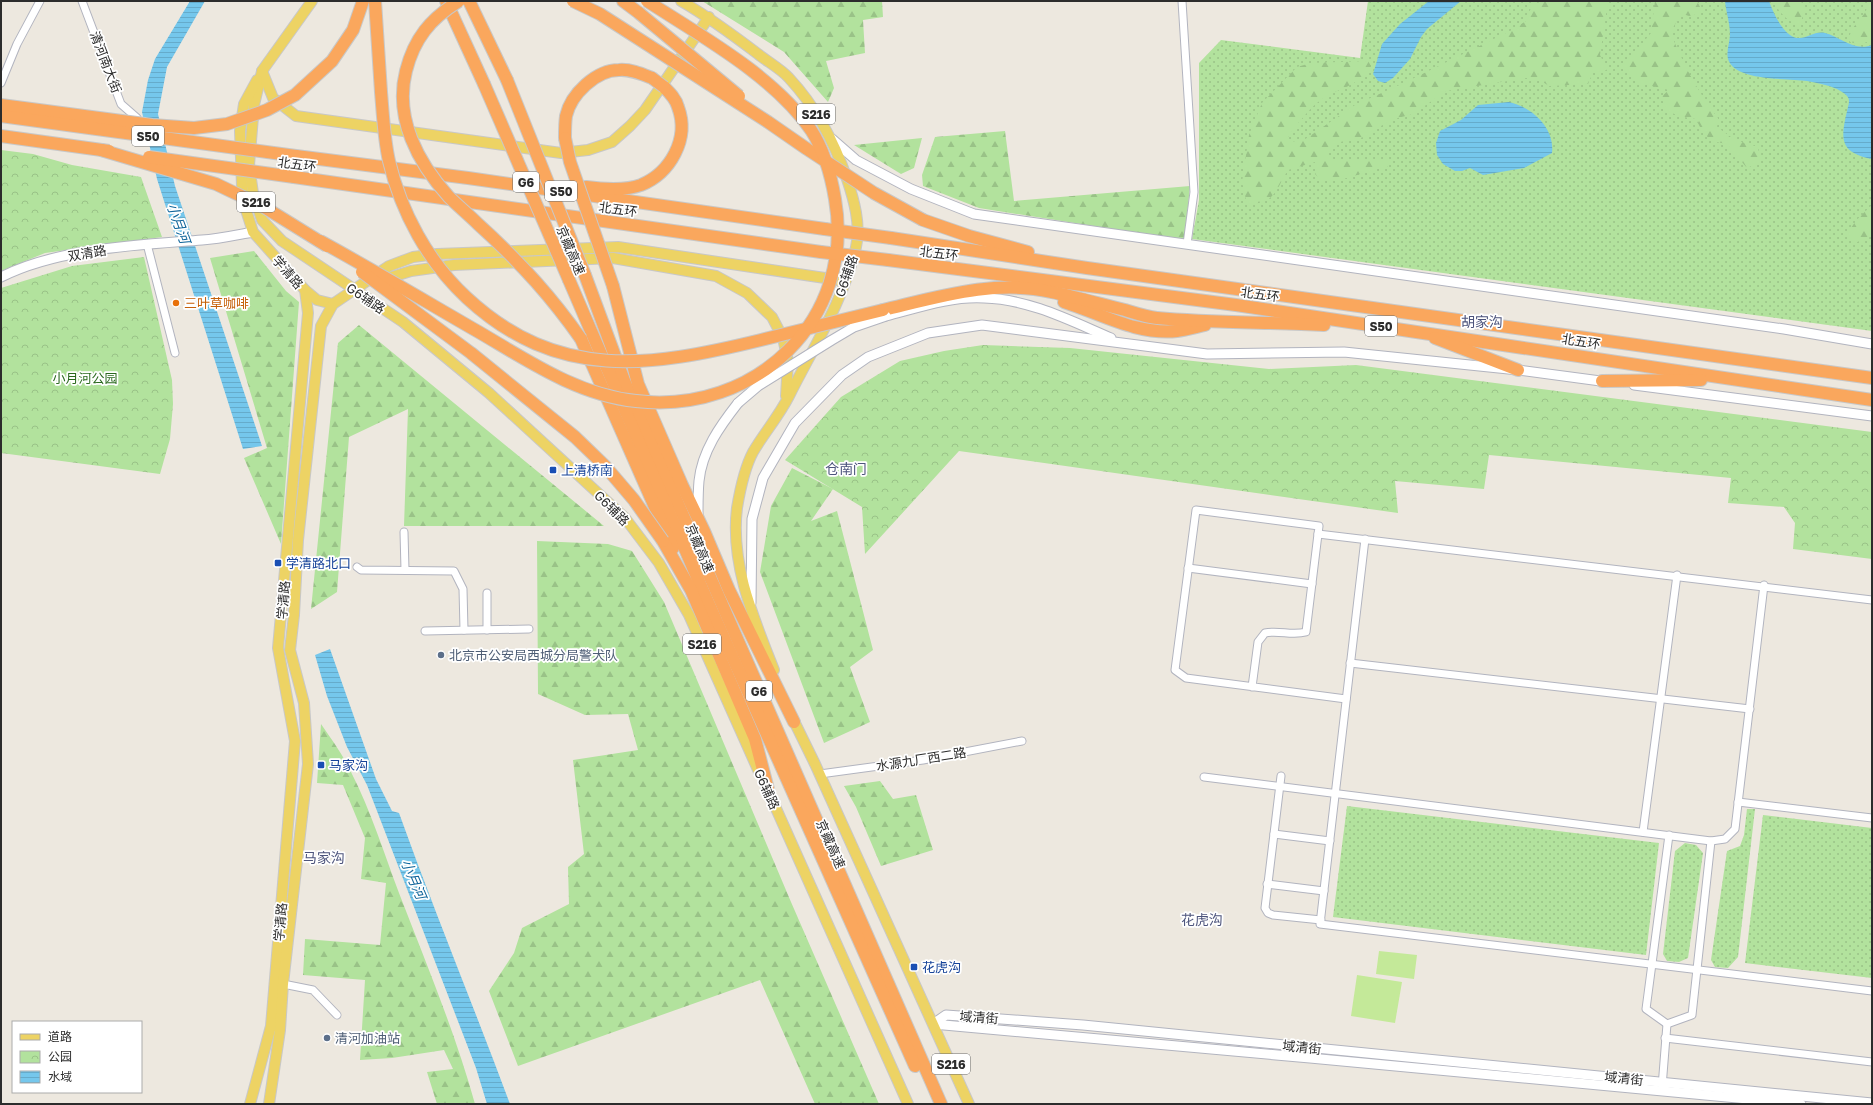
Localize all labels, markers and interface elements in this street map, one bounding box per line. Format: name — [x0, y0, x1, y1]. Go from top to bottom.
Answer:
street label: 清河南大街 — [87, 29, 125, 95]
road number: S216 — [797, 104, 835, 124]
road number: S50 — [132, 126, 164, 146]
street label: 北五环 — [277, 153, 317, 175]
road number: G6 — [513, 172, 539, 192]
road number: S50 — [545, 181, 577, 201]
road number: S216 — [237, 192, 275, 212]
street label: 北五环 — [598, 198, 638, 220]
water label: 小月河 — [164, 200, 195, 248]
street label: 京藏高速 — [553, 223, 589, 277]
street label: 双清路 — [66, 242, 108, 264]
street label: 北五环 — [919, 243, 959, 263]
street label: 学清路 — [269, 252, 307, 292]
street label: G6辅路 — [831, 253, 861, 299]
street label: G6辅路 — [344, 279, 388, 317]
street label: 北五环 — [1240, 283, 1280, 305]
place label: 三叶草咖啡 — [184, 295, 249, 311]
marker: 三叶草咖啡 — [171, 298, 181, 308]
district label: 胡家沟 — [1461, 313, 1503, 330]
road number: S50 — [1365, 316, 1397, 336]
street label: 北五环 — [1560, 330, 1602, 352]
park label: 小月河公园 — [52, 370, 118, 386]
district label: 仓南门 — [825, 460, 867, 477]
place label: 上清桥南 — [561, 462, 613, 478]
marker: 上清桥南 — [548, 465, 558, 475]
street label: G6辅路 — [591, 487, 633, 529]
street label: 京藏高速 — [682, 521, 718, 575]
place label: 学清路北口 — [286, 555, 351, 571]
marker: 学清路北口 — [273, 558, 283, 568]
street label: 学清路 — [273, 580, 293, 620]
road number: S216 — [683, 634, 721, 654]
place label: 北京市公安局西城分局警犬队 — [449, 647, 618, 663]
marker: 北京市公安局西城分局警犬队 — [436, 650, 446, 660]
road number: G6 — [746, 681, 772, 701]
street label: 水源九厂西二路 — [875, 744, 967, 774]
place label: 马家沟 — [329, 757, 368, 773]
marker: 马家沟 — [316, 760, 326, 770]
street label: G6辅路 — [751, 766, 783, 812]
street label: 京藏高速 — [813, 817, 849, 871]
district label: 马家沟 — [303, 849, 345, 866]
water label: 小月河 — [398, 856, 431, 904]
street label: 学清路 — [270, 902, 290, 942]
district label: 花虎沟 — [1181, 911, 1223, 928]
place label: 花虎沟 — [922, 959, 961, 975]
marker: 花虎沟 — [909, 962, 919, 972]
street label: 域清街 — [959, 1008, 999, 1026]
legend — [12, 1021, 142, 1093]
text: 道路 — [48, 1029, 72, 1044]
place label: 清河加油站 — [335, 1030, 400, 1046]
marker: 清河加油站 — [322, 1033, 332, 1043]
street label: 域清街 — [1282, 1037, 1322, 1057]
text: 公园 — [48, 1049, 72, 1064]
road number: S216 — [932, 1054, 970, 1074]
street label: 域清街 — [1604, 1068, 1644, 1088]
text: 水域 — [48, 1069, 72, 1084]

